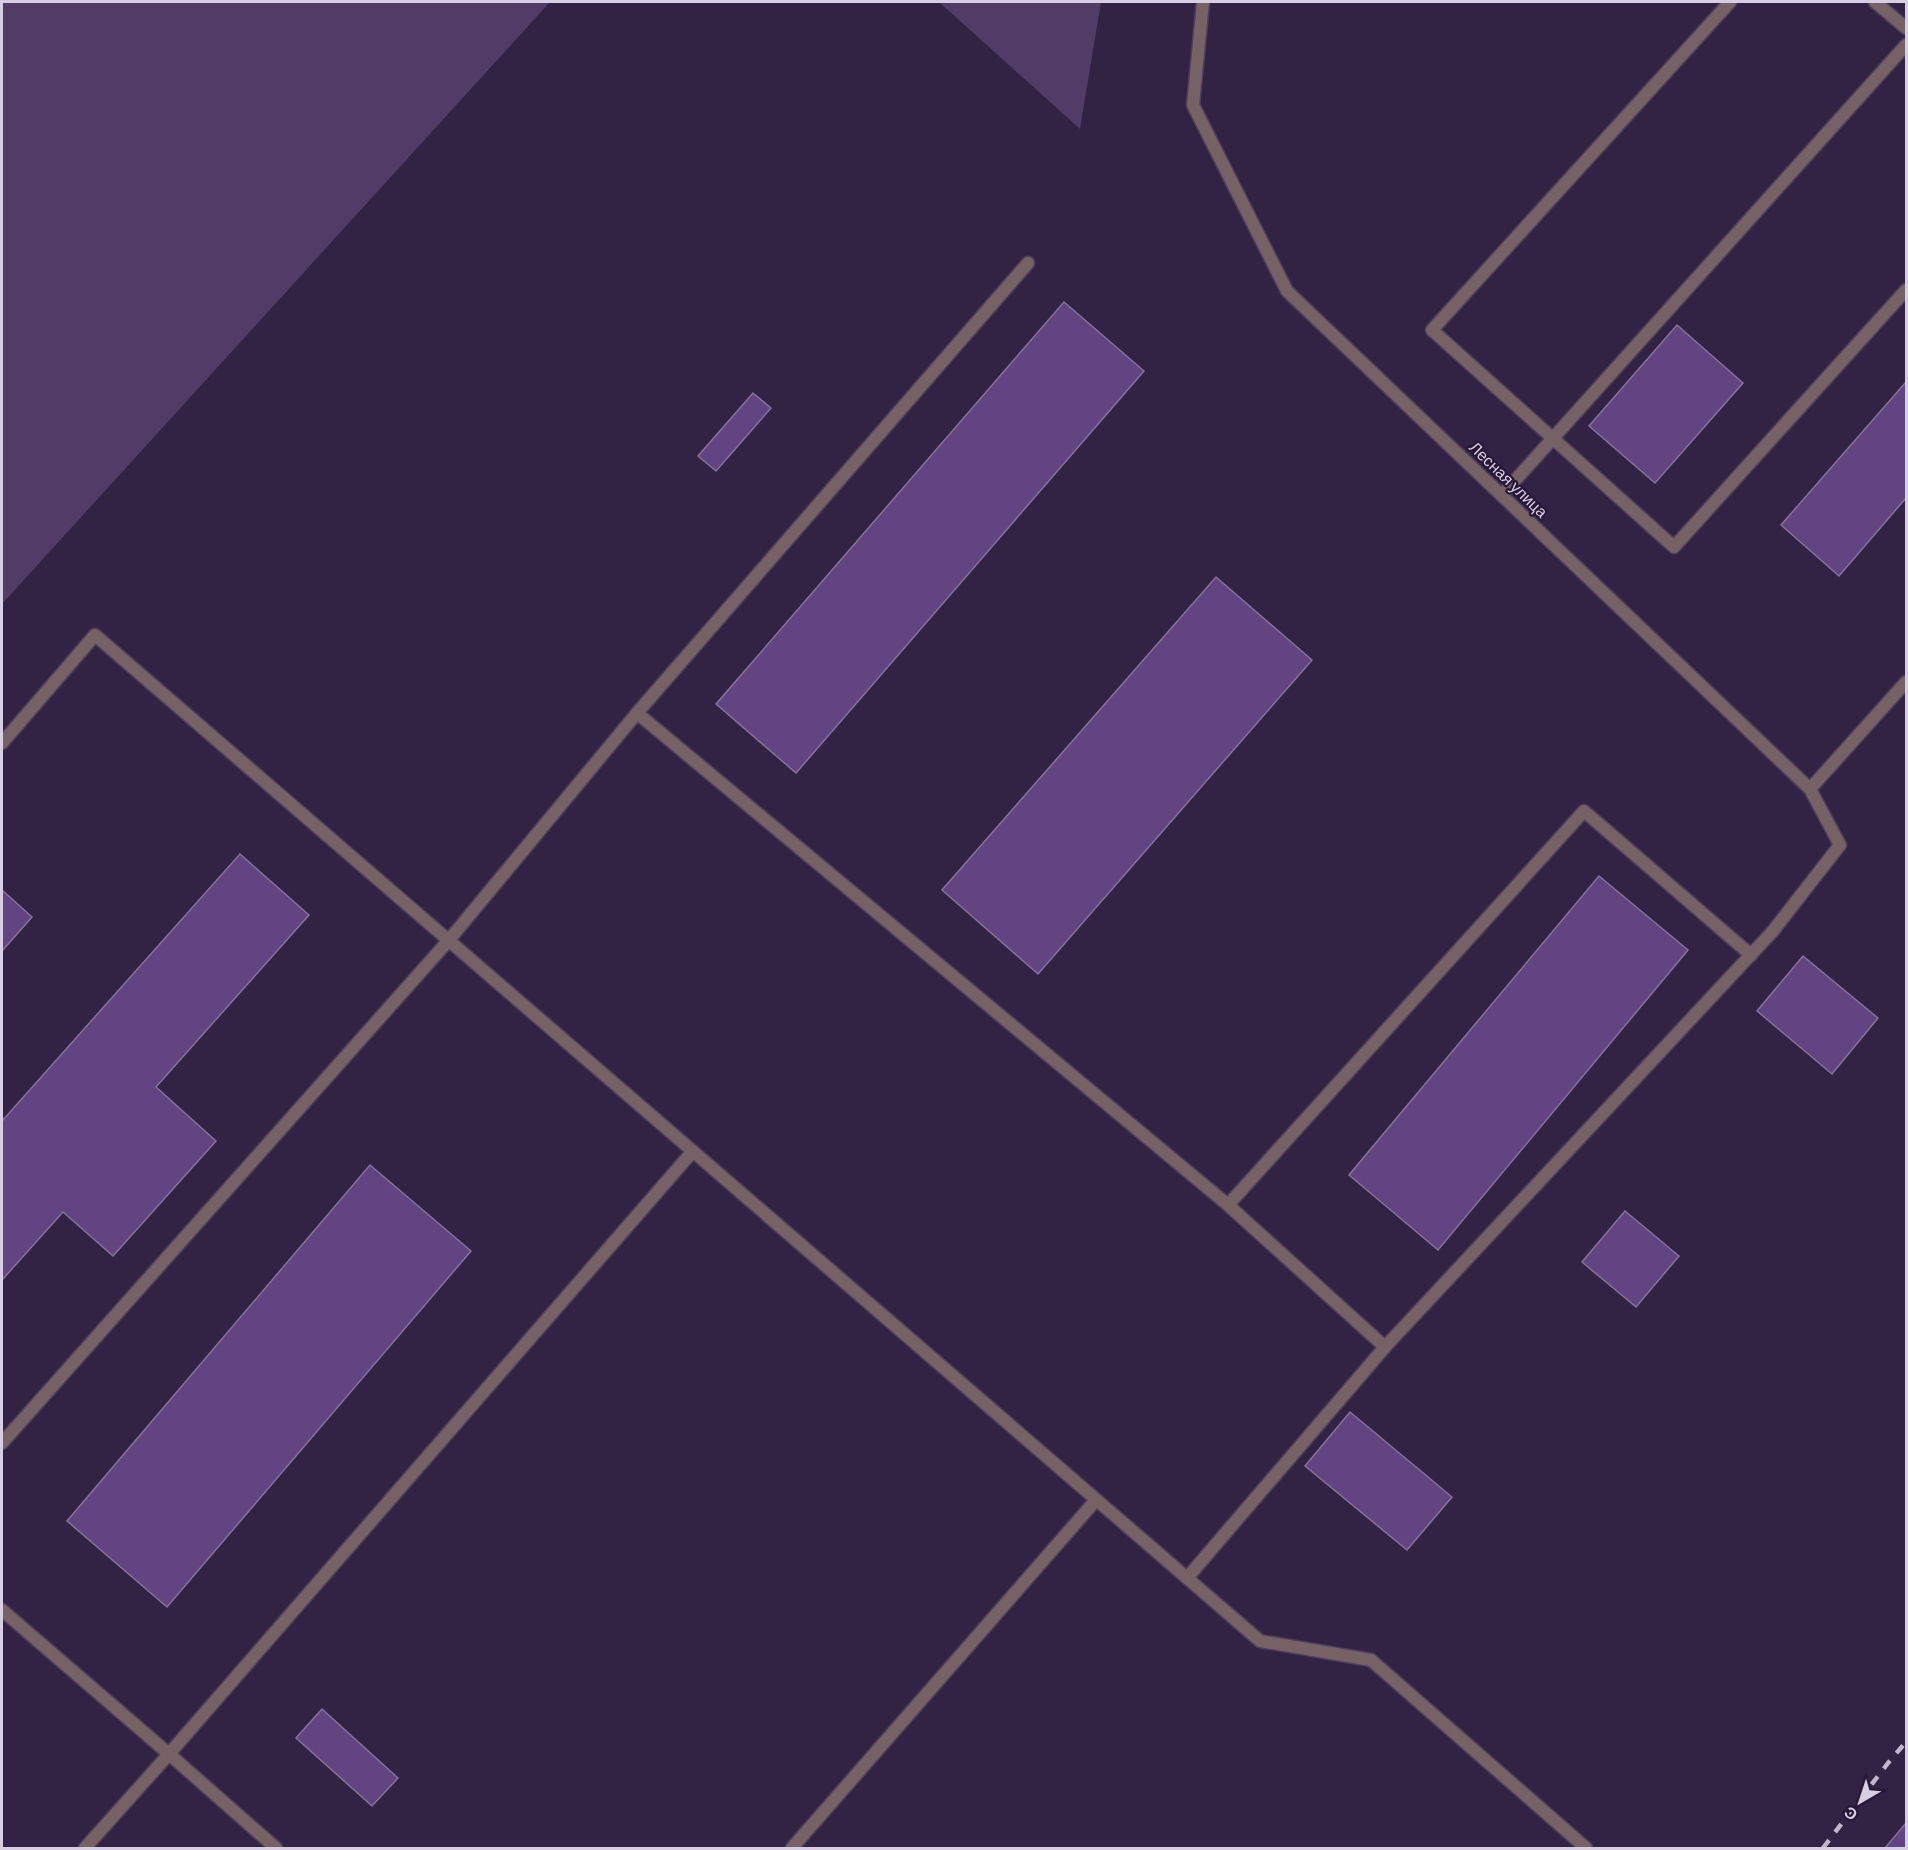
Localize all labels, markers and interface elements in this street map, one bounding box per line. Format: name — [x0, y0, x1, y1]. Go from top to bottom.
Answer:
street label: Лесная улица — [1466, 437, 1552, 521]
north arrow — [1830, 1772, 1890, 1832]
text: С — [1839, 1803, 1861, 1825]

